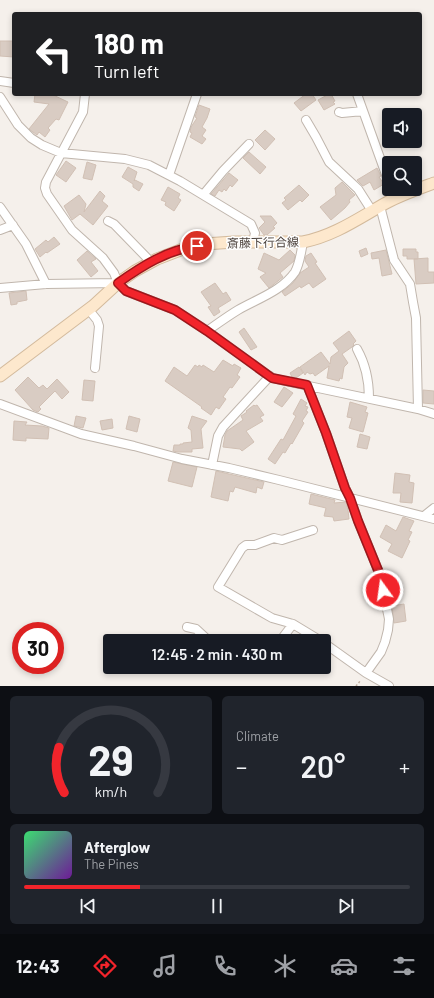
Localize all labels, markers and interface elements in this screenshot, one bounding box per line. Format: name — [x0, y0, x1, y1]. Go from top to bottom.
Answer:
text: 180 m — [94, 26, 164, 60]
icon: left — [28, 28, 80, 80]
text: Turn left — [94, 60, 160, 82]
map controls — [382, 108, 422, 196]
button: sound — [382, 108, 422, 148]
button: search — [382, 156, 422, 196]
pin — [180, 229, 214, 263]
street label: 斎藤下行合線 — [227, 234, 299, 250]
icon: arrive — [186, 235, 208, 257]
position arrow — [362, 569, 404, 611]
speed limit sign: 30 — [12, 622, 64, 674]
text: 12:45 · 2 min · 430 m — [152, 645, 282, 663]
text: Climate — [236, 728, 279, 744]
text: 29 — [88, 734, 134, 784]
text: 20° — [301, 748, 345, 784]
text: − — [236, 753, 247, 779]
text: + — [399, 753, 410, 779]
text: km/h — [95, 783, 127, 800]
text: Afterglow — [84, 838, 150, 856]
text: The Pines — [84, 856, 139, 872]
icon: previous — [77, 895, 99, 917]
icon: pause — [206, 895, 228, 917]
icon: next — [335, 895, 357, 917]
icon: directions — [91, 952, 119, 980]
icon: music — [151, 952, 179, 980]
icon: phone — [211, 952, 239, 980]
icon: climate — [271, 952, 299, 980]
icon: car — [330, 952, 358, 980]
icon: filters — [390, 952, 418, 980]
text: 12:43 — [16, 955, 60, 977]

